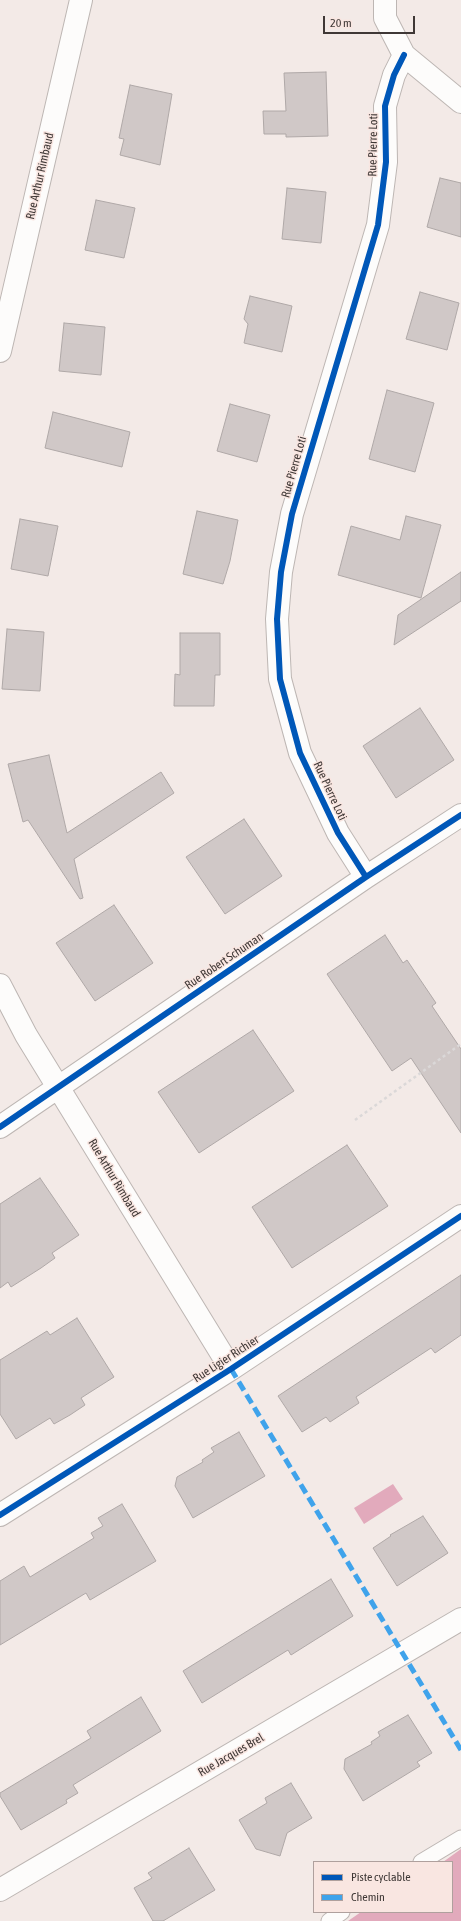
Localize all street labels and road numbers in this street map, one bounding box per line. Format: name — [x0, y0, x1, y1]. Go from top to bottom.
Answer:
street label: Rue Pierre Loti — [365, 113, 381, 177]
street label: Rue Arthur Rimbaud — [23, 131, 57, 221]
street label: Rue Pierre Loti — [278, 435, 310, 499]
street label: Rue Pierre Loti — [310, 759, 350, 823]
street label: Rue Robert Schuman — [182, 929, 266, 993]
street label: Rue Arthur Rimbaud — [85, 1136, 143, 1220]
street label: Rue Ligier Richier — [190, 1332, 262, 1386]
street label: Rue Jacques Brel — [196, 1730, 266, 1780]

